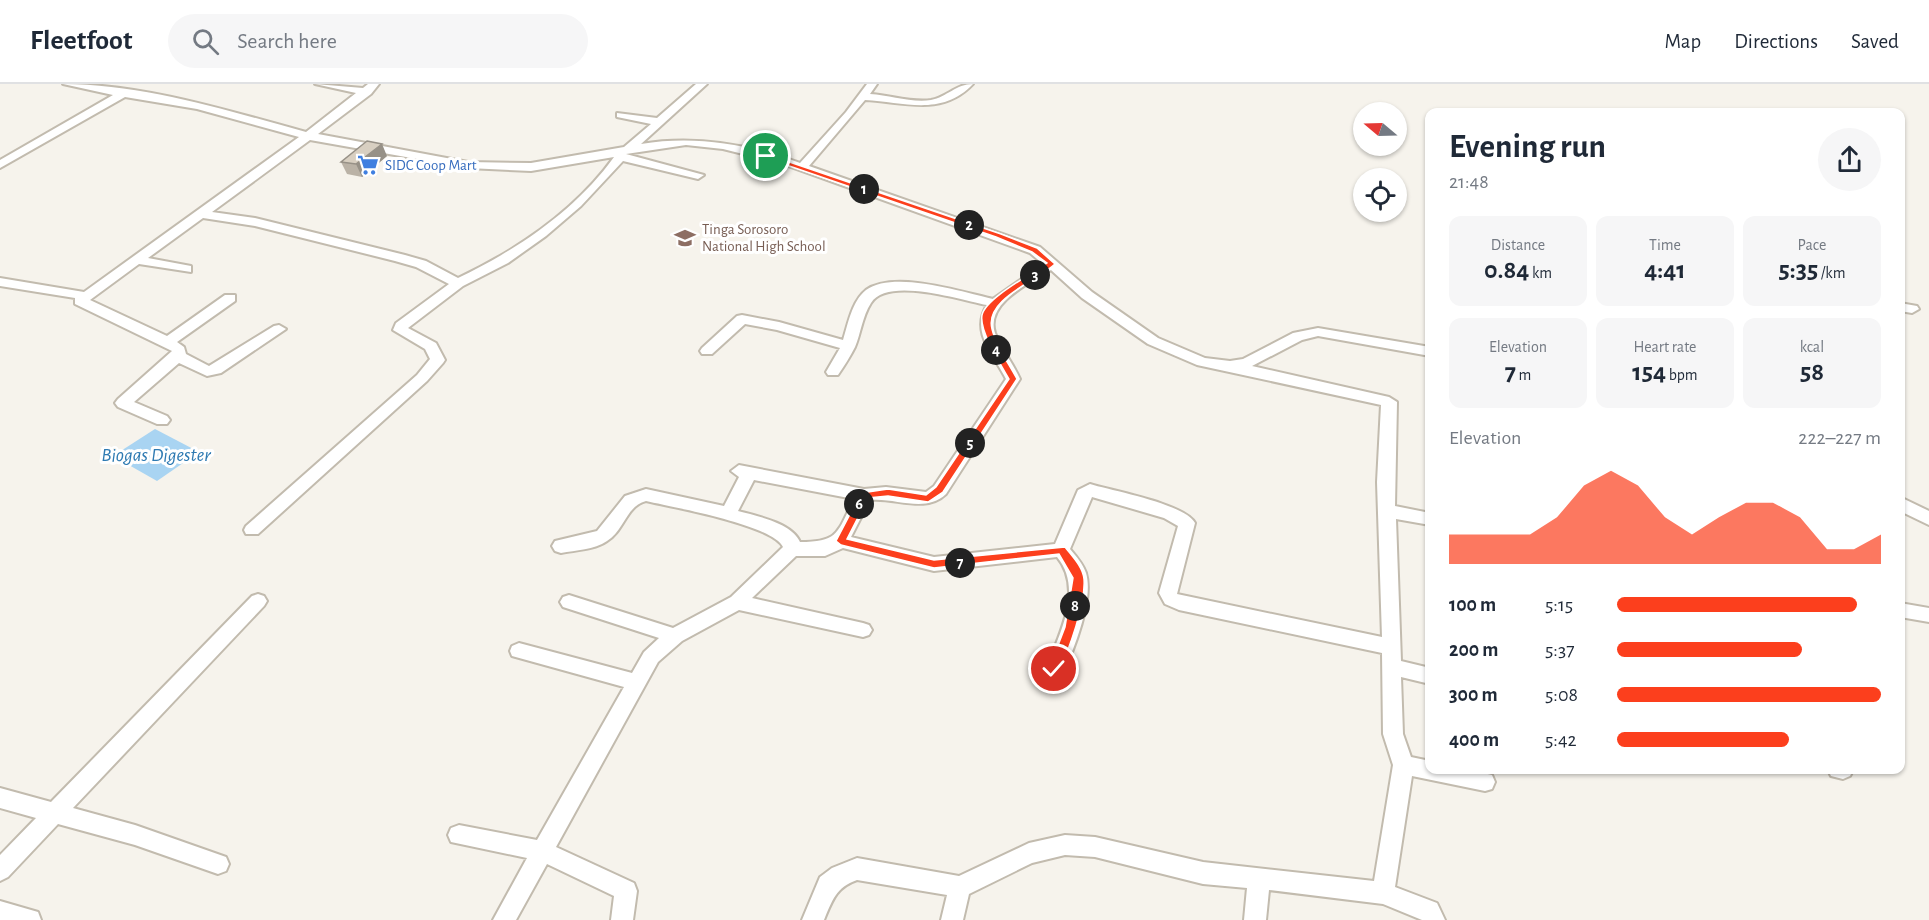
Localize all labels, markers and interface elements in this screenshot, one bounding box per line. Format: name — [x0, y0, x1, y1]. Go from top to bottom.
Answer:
search box — [168, 14, 588, 68]
icon: search — [189, 25, 222, 58]
text: Fleetfoot — [30, 27, 132, 55]
text: Search here — [237, 30, 337, 52]
text: Map — [1665, 31, 1701, 52]
text: Directions — [1734, 31, 1818, 52]
text: Saved — [1851, 31, 1899, 52]
north arrow — [1353, 102, 1407, 156]
map controls — [1353, 102, 1407, 222]
button: share — [1818, 128, 1881, 191]
pin — [740, 130, 791, 181]
text: Evening run — [1449, 131, 1606, 164]
icon: arrive — [749, 139, 782, 172]
supermarket icon: SIDC Coop Mart — [356, 153, 380, 177]
place label: SIDC Coop Mart — [385, 158, 477, 173]
button: locate — [1353, 168, 1407, 222]
text: 21:48 — [1449, 172, 1489, 192]
pin: 1 — [849, 174, 879, 204]
text: 1 — [861, 181, 867, 197]
pin: 2 — [954, 210, 984, 240]
text: 2 — [965, 217, 973, 233]
place label: Tinga Sorosoro National High School — [702, 222, 826, 254]
school or university icon: Tinga Sorosoro National High School — [673, 226, 697, 250]
text: Distance — [1491, 237, 1545, 253]
text: Time — [1649, 237, 1681, 253]
text: Pace — [1798, 237, 1826, 253]
text: 0.84 — [1484, 257, 1529, 283]
text: 4:41 — [1644, 257, 1686, 283]
text: 5:35 — [1779, 257, 1818, 283]
pin: 3 — [1020, 260, 1050, 290]
text: km — [1529, 265, 1552, 281]
text: /km — [1818, 265, 1845, 281]
text: 3 — [1032, 267, 1038, 283]
pin: 4 — [981, 335, 1011, 365]
text: Elevation — [1489, 339, 1547, 355]
text: Heart rate — [1634, 339, 1696, 355]
text: kcal — [1800, 339, 1824, 355]
text: 4 — [992, 342, 1000, 358]
text: 7 — [1505, 359, 1516, 385]
text: 154 — [1632, 359, 1666, 385]
text: 58 — [1800, 359, 1824, 385]
text: m — [1516, 367, 1531, 383]
text: bpm — [1666, 367, 1698, 383]
pin: 5 — [955, 428, 985, 458]
text: Elevation — [1449, 428, 1521, 448]
text: 222–227 m — [1798, 428, 1881, 448]
text: 5 — [967, 435, 973, 451]
water label: Biogas Digester — [101, 445, 211, 465]
pin: 6 — [844, 489, 874, 519]
text: 6 — [855, 496, 863, 512]
pin: 7 — [945, 548, 975, 578]
text: 7 — [957, 555, 963, 571]
pin: 8 — [1060, 591, 1090, 621]
text: 100 m — [1449, 595, 1496, 615]
text: 5:15 — [1545, 595, 1573, 615]
text: 8 — [1071, 598, 1079, 614]
text: 200 m — [1449, 640, 1498, 660]
text: 5:37 — [1545, 640, 1575, 660]
pin — [1028, 643, 1079, 694]
icon: check — [1037, 652, 1070, 685]
text: 300 m — [1449, 685, 1498, 705]
text: 5:08 — [1545, 685, 1578, 705]
text: 400 m — [1449, 730, 1499, 750]
text: 5:42 — [1545, 730, 1577, 750]

